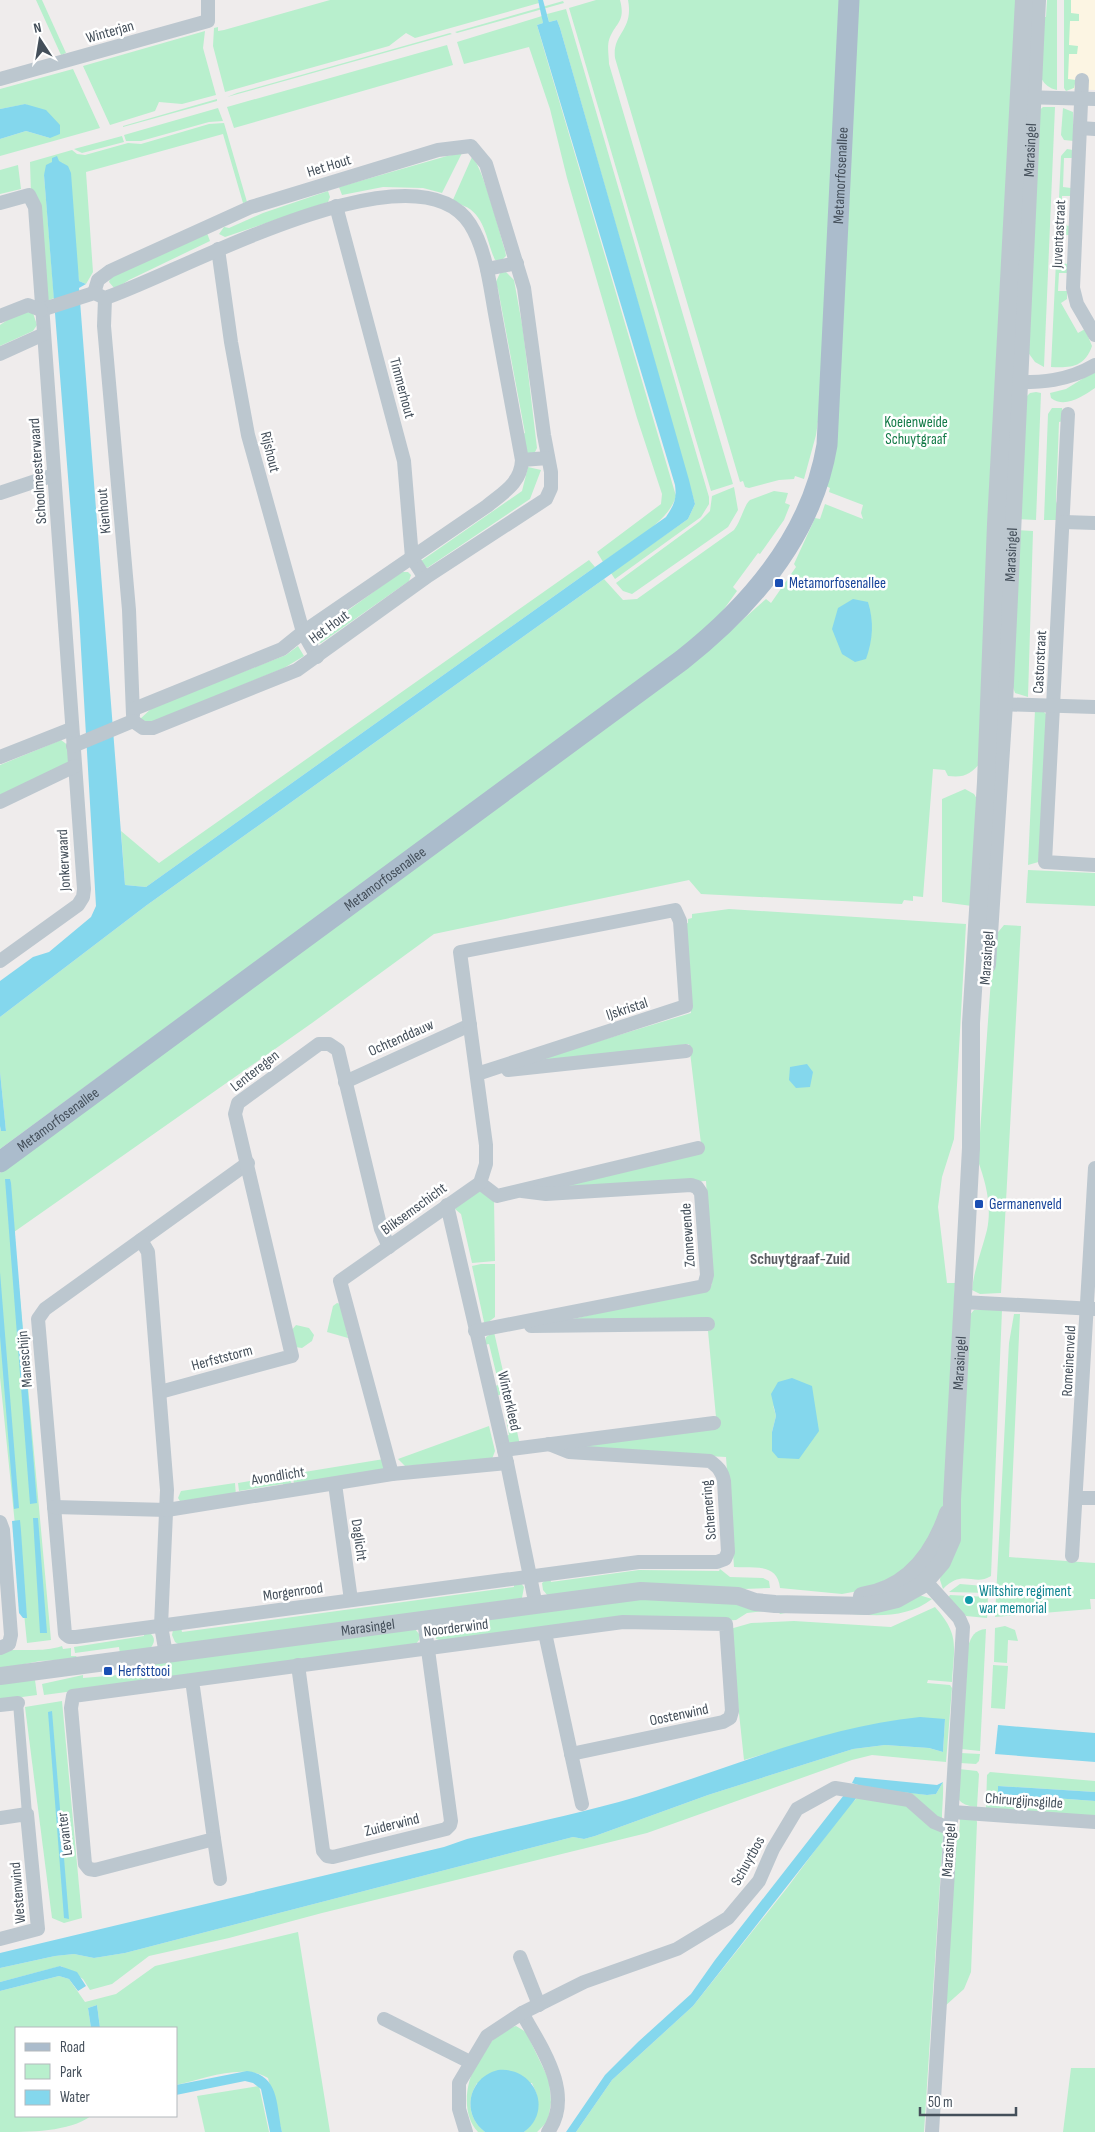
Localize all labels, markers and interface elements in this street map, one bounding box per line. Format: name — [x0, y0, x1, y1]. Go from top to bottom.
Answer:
north arrow — [15, 15, 65, 65]
street label: Winterjan — [84, 16, 136, 48]
text: N — [32, 19, 43, 37]
street label: Marasingel — [1019, 123, 1041, 178]
street label: Metamorfosenallee — [828, 127, 852, 224]
street label: Het Hout — [305, 150, 354, 182]
street label: Juventastraat — [1048, 199, 1070, 269]
street label: Timmerhout — [385, 356, 419, 421]
park label: Koeienweide Schuytgraaf — [884, 413, 948, 449]
street label: Schoolmeesterwaard — [25, 417, 51, 525]
street label: Rijshout — [256, 430, 284, 475]
street label: Kienhout — [93, 487, 115, 535]
street label: Marasingel — [1000, 527, 1022, 582]
place label: Metamorfosenallee — [789, 574, 886, 593]
marker: Metamorfosenallee — [773, 577, 785, 589]
street label: Het Hout — [305, 606, 353, 648]
street label: Castorstraat — [1029, 630, 1051, 694]
street label: Jonkerwaard — [53, 829, 75, 892]
street label: Metamorfosenallee — [340, 842, 430, 915]
street label: Marasingel — [976, 930, 998, 986]
street label: IJskristal — [604, 993, 650, 1025]
street label: Ochtenddauw — [365, 1015, 437, 1061]
street label: Lenteregen — [227, 1046, 283, 1096]
street label: Metamorfosenallee — [13, 1083, 103, 1156]
street label: Bliksemschicht — [377, 1178, 451, 1239]
place label: Germanenveld — [989, 1195, 1062, 1214]
marker: Germanenveld — [973, 1198, 985, 1210]
street label: Zonnewende — [676, 1202, 700, 1268]
district label: Schuytgraaf-Zuid — [750, 1250, 850, 1269]
street label: Romeinenveld — [1058, 1325, 1080, 1397]
street label: Maneschijn — [13, 1330, 37, 1388]
street label: Marasingel — [948, 1336, 970, 1391]
street label: Herfststorm — [189, 1341, 255, 1375]
street label: Winterkleed — [493, 1369, 525, 1433]
street label: Avondlicht — [249, 1462, 306, 1490]
street label: Schemering — [697, 1479, 721, 1541]
street label: Daglicht — [347, 1518, 371, 1563]
street label: Morgenrood — [262, 1578, 324, 1606]
place label: Wiltshire regiment war memorial — [979, 1582, 1072, 1618]
marker: Wiltshire regiment war memorial — [963, 1594, 975, 1606]
street label: Marasingel — [340, 1614, 396, 1640]
street label: Noorderwind — [423, 1615, 489, 1641]
place label: Herfsttooi — [118, 1662, 170, 1681]
marker: Herfsttooi — [102, 1665, 114, 1677]
street label: Oostenwind — [648, 1699, 710, 1731]
street label: Chirurgijnsgilde — [984, 1789, 1064, 1813]
street label: Zuiderwind — [363, 1809, 421, 1841]
street label: Levanter — [53, 1810, 77, 1857]
street label: Marasingel — [938, 1822, 960, 1878]
street label: Schuytbos — [727, 1833, 769, 1889]
street label: Westenwind — [6, 1861, 30, 1925]
legend — [15, 2027, 178, 2117]
text: Road — [60, 2038, 85, 2057]
text: Park — [60, 2063, 82, 2082]
scale bar — [920, 2084, 1016, 2116]
text: Water — [60, 2088, 91, 2107]
text: 50 m — [928, 2093, 953, 2112]

